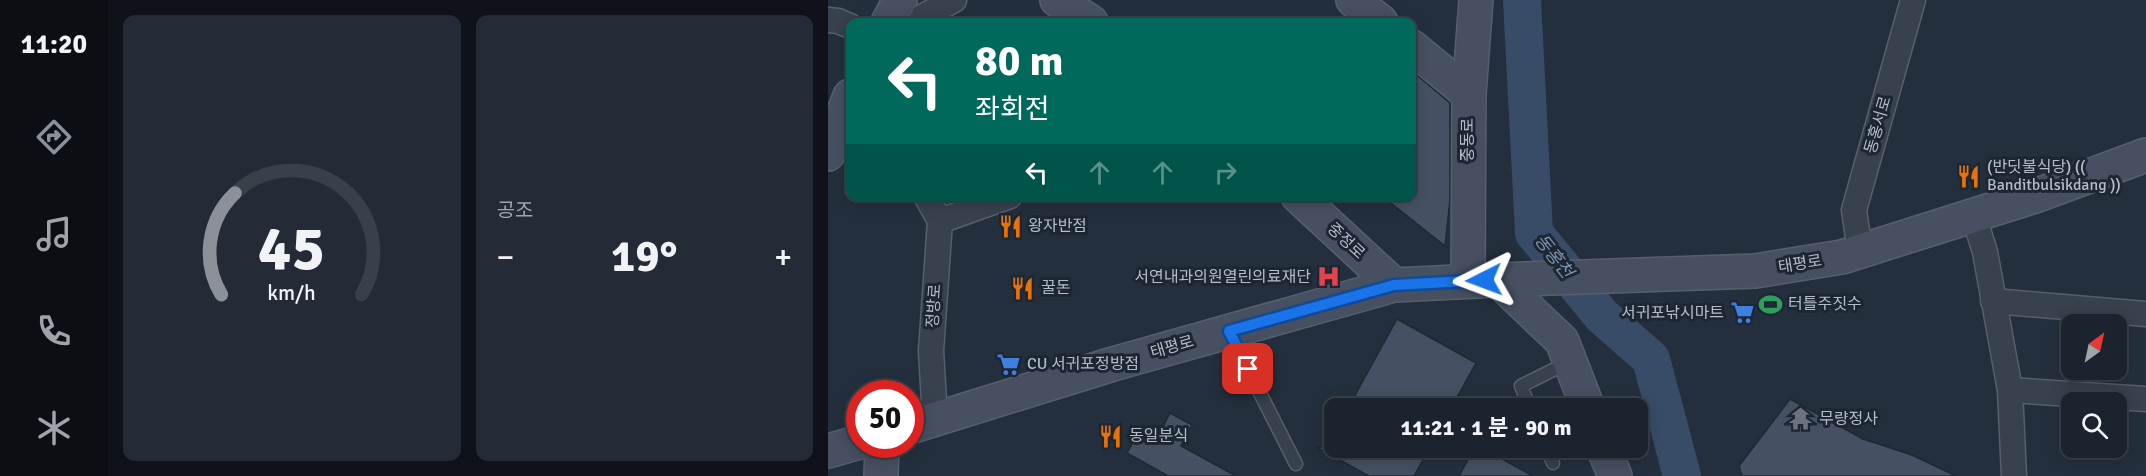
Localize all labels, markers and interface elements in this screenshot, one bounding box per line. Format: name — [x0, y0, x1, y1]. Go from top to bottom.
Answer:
text: 11:20 — [21, 28, 87, 61]
text: 80 m — [975, 36, 1064, 87]
icon: left — [876, 42, 954, 120]
text: 좌회전 — [975, 93, 1050, 126]
street label: 동홍서로 — [1860, 94, 1896, 156]
icon: directions — [33, 116, 75, 158]
street label: 중동로 — [1458, 118, 1478, 162]
icon: left — [1020, 156, 1053, 189]
icon: ahead — [1083, 156, 1116, 189]
icon: ahead — [1146, 156, 1179, 189]
icon: right — [1209, 156, 1242, 189]
place label: (반딧불식당) (( Banditbulsikdang )) — [1987, 157, 2121, 195]
restaurant icon: (반딧불식당) (( Banditbulsikdang )) — [1956, 163, 1982, 189]
text: 공조 — [497, 198, 533, 223]
text: 45 — [258, 210, 325, 287]
icon: music — [33, 213, 75, 255]
restaurant icon: 왕자반점 — [997, 213, 1023, 239]
place label: 왕자반점 — [1028, 216, 1087, 236]
street label: 중정로 — [1323, 219, 1369, 264]
text: 19° — [611, 229, 678, 284]
water label: 동홍천 — [1530, 230, 1579, 284]
text: − — [497, 237, 514, 278]
text: + — [774, 237, 792, 278]
position arrow — [1452, 248, 1516, 312]
street label: 태평로 — [1777, 251, 1824, 277]
hospital icon: 서연내과의원열린의료재단 — [1316, 264, 1342, 290]
place label: 서연내과의원열린의료재단 — [1134, 267, 1311, 287]
restaurant icon: 꿀돈 — [1010, 275, 1036, 301]
place label: 꿀돈 — [1041, 278, 1071, 298]
text: km/h — [267, 280, 316, 306]
street label: 정방로 — [922, 283, 946, 329]
sports icon: 터틀주짓수 — [1757, 291, 1783, 317]
place label: 터틀주짓수 — [1788, 294, 1862, 314]
supermarket icon: 서귀포낚시마트 — [1729, 300, 1755, 326]
place label: 서귀포낚시마트 — [1621, 303, 1724, 323]
icon: phone — [33, 310, 75, 352]
north arrow — [2061, 314, 2127, 380]
map controls — [2061, 314, 2127, 458]
street label: 태평로 — [1148, 331, 1196, 363]
pin — [1222, 343, 1273, 394]
supermarket icon: CU 서귀포정방점 — [996, 351, 1022, 377]
icon: arrive — [1231, 352, 1264, 385]
place label: CU 서귀포정방점 — [1027, 354, 1139, 374]
speed limit sign: 50 — [846, 380, 924, 458]
button: search — [2061, 392, 2127, 458]
temple icon: 무량정사 — [1788, 406, 1814, 432]
icon: climate — [33, 407, 75, 449]
place label: 무량정사 — [1819, 409, 1878, 429]
text: 11:21 · 1 분 · 90 m — [1400, 414, 1572, 441]
restaurant icon: 동일분식 — [1098, 423, 1124, 449]
place label: 동일분식 — [1129, 426, 1188, 446]

